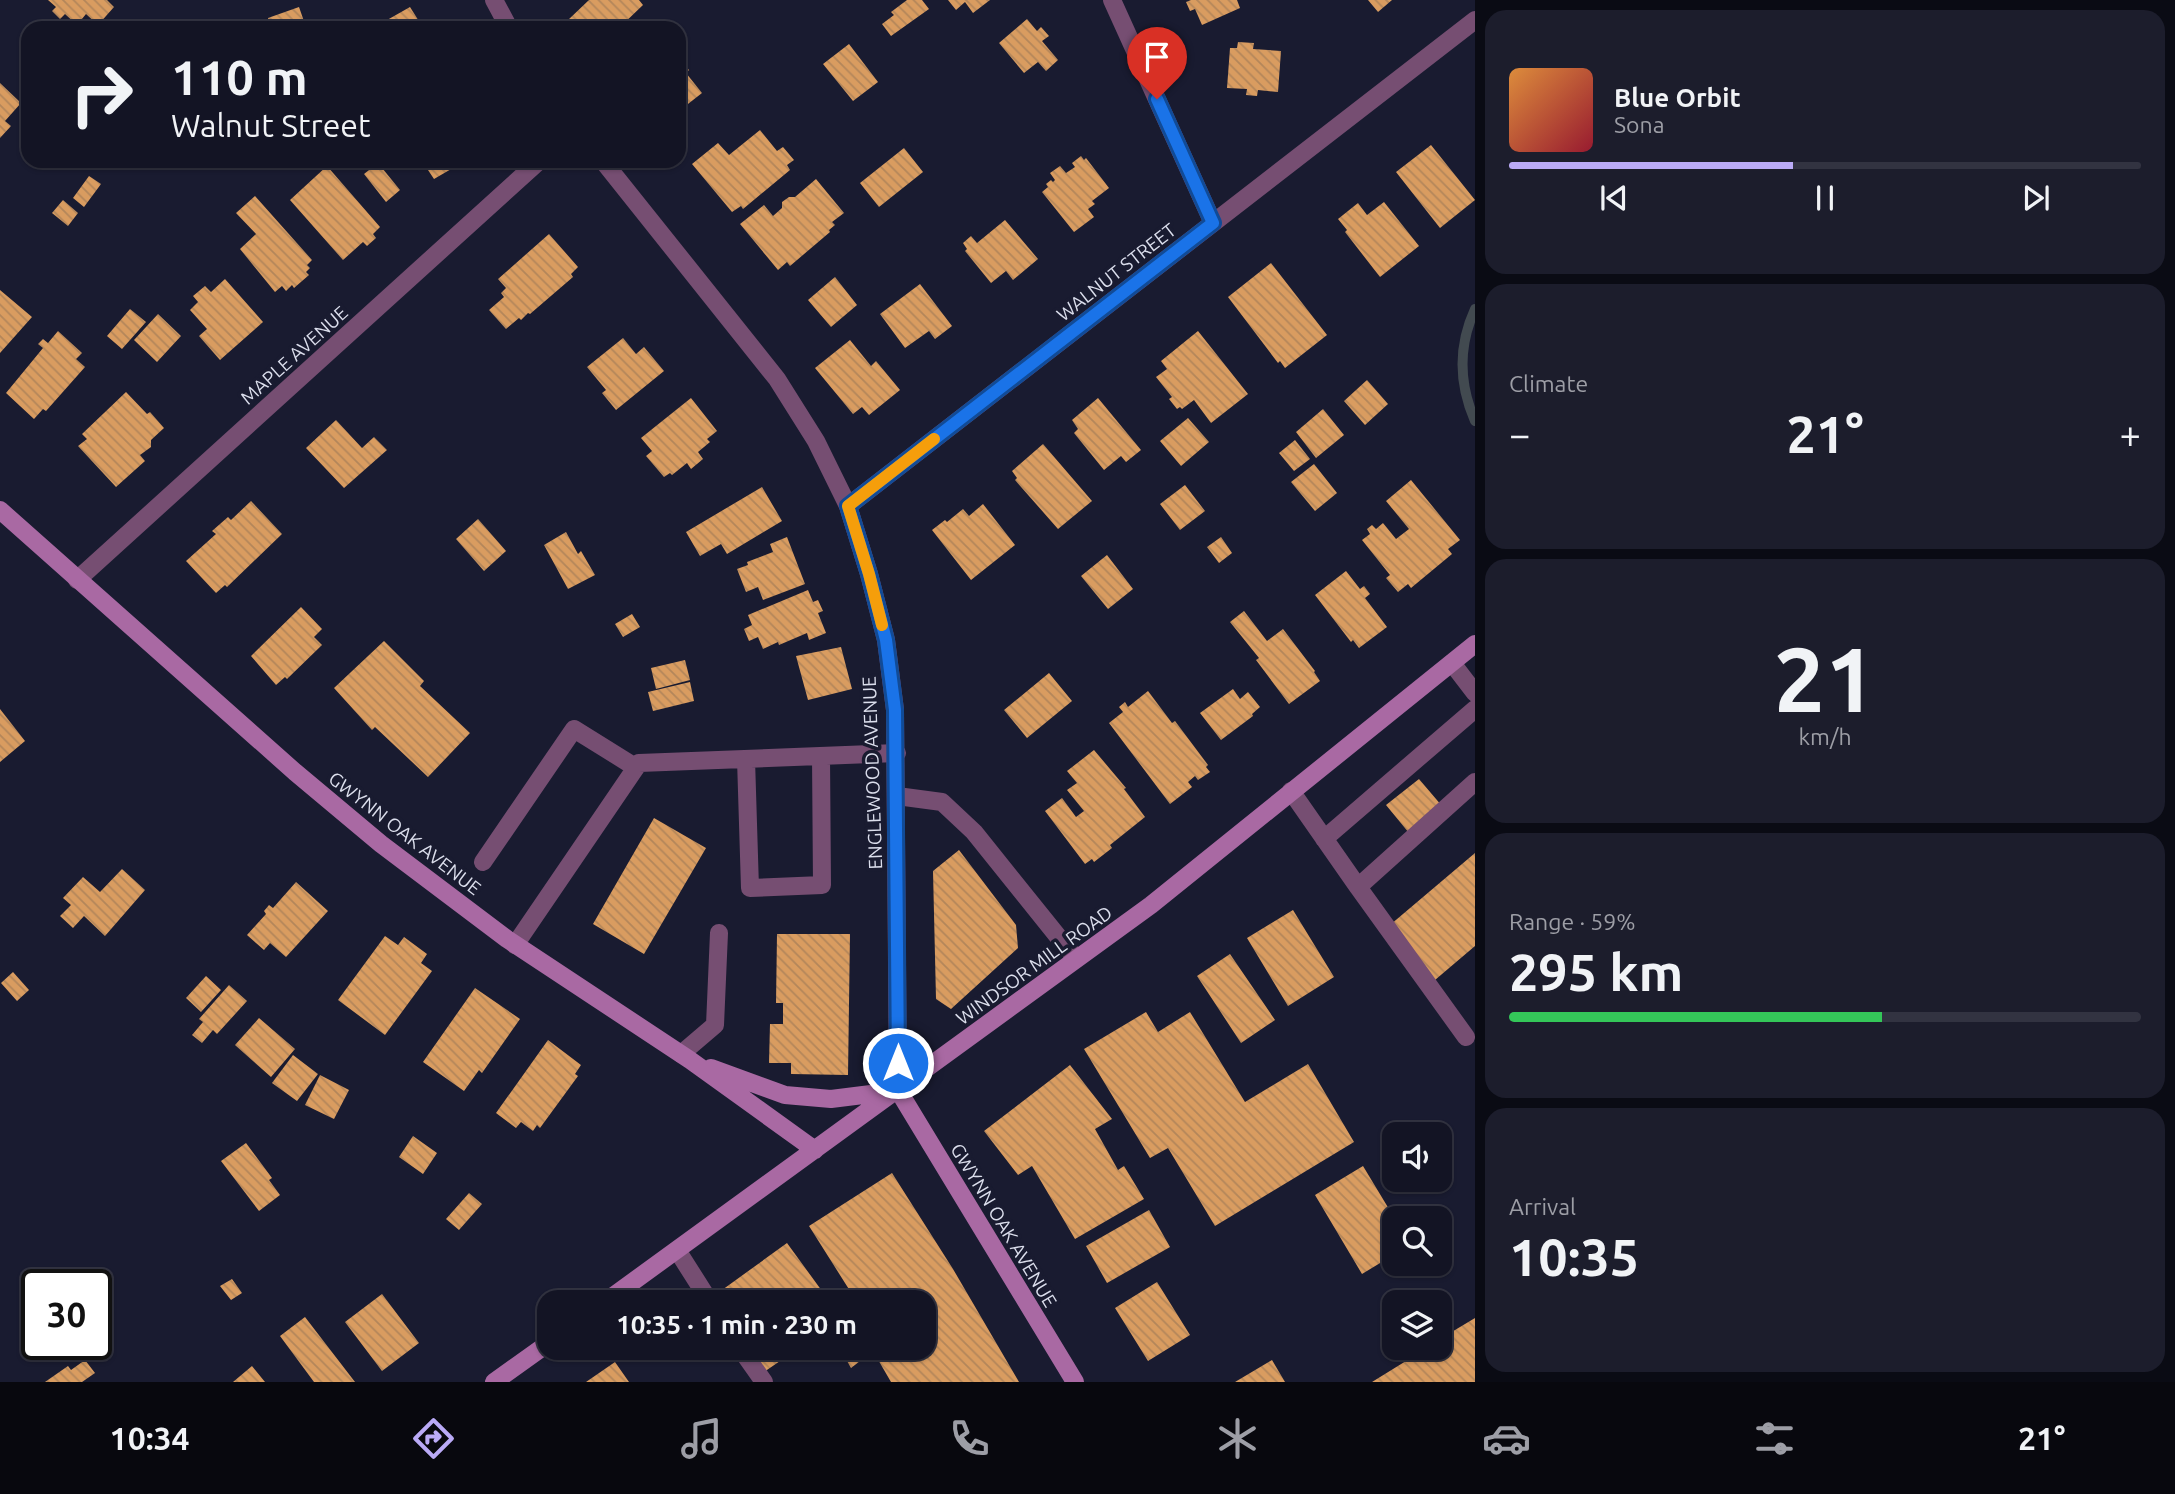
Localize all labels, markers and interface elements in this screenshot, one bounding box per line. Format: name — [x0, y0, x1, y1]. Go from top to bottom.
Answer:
pin — [1127, 27, 1187, 99]
icon: arrive — [1138, 38, 1176, 76]
icon: right — [56, 49, 147, 140]
text: 110 m — [171, 49, 308, 104]
text: Blue Orbit — [1614, 83, 1741, 112]
text: Walnut Street — [171, 107, 371, 143]
text: Sona — [1614, 112, 1664, 137]
icon: previous — [1595, 179, 1633, 217]
icon: pause — [1806, 179, 1844, 217]
icon: next — [2017, 179, 2055, 217]
street label: WALNUT STREET — [1052, 218, 1180, 325]
street label: MAPLE AVENUE — [236, 301, 352, 409]
text: Climate — [1509, 371, 1588, 396]
text: 21° — [1786, 405, 1864, 463]
text: − — [1509, 413, 1530, 455]
text: + — [2120, 413, 2141, 455]
text: 21 — [1774, 627, 1876, 729]
street label: ENGLEWOOD AVENUE — [858, 676, 886, 870]
text: km/h — [1798, 724, 1852, 749]
street label: GWYNN OAK AVENUE — [324, 767, 486, 899]
street label: WINDSOR MILL ROAD — [952, 901, 1116, 1029]
text: Range · 59% — [1509, 909, 1636, 934]
text: 295 km — [1509, 943, 1683, 1001]
position arrow — [861, 1026, 935, 1100]
map controls — [1382, 1122, 1452, 1360]
button: sound — [1382, 1122, 1452, 1192]
street label: GWYNN OAK AVENUE — [946, 1139, 1062, 1311]
text: Arrival — [1509, 1194, 1576, 1219]
button: search — [1382, 1206, 1452, 1276]
text: 10:35 — [1509, 1228, 1639, 1286]
speed limit sign: 30 — [21, 1269, 112, 1360]
button: layers — [1382, 1290, 1452, 1360]
text: 10:35 · 1 min · 230 m — [616, 1310, 857, 1339]
icon: directions — [409, 1414, 458, 1463]
icon: music — [677, 1414, 726, 1463]
icon: phone — [945, 1414, 994, 1463]
icon: climate — [1213, 1414, 1262, 1463]
icon: car — [1482, 1414, 1531, 1463]
icon: filters — [1750, 1414, 1799, 1463]
text: 10:34 — [110, 1420, 190, 1456]
text: 21° — [2018, 1420, 2065, 1456]

